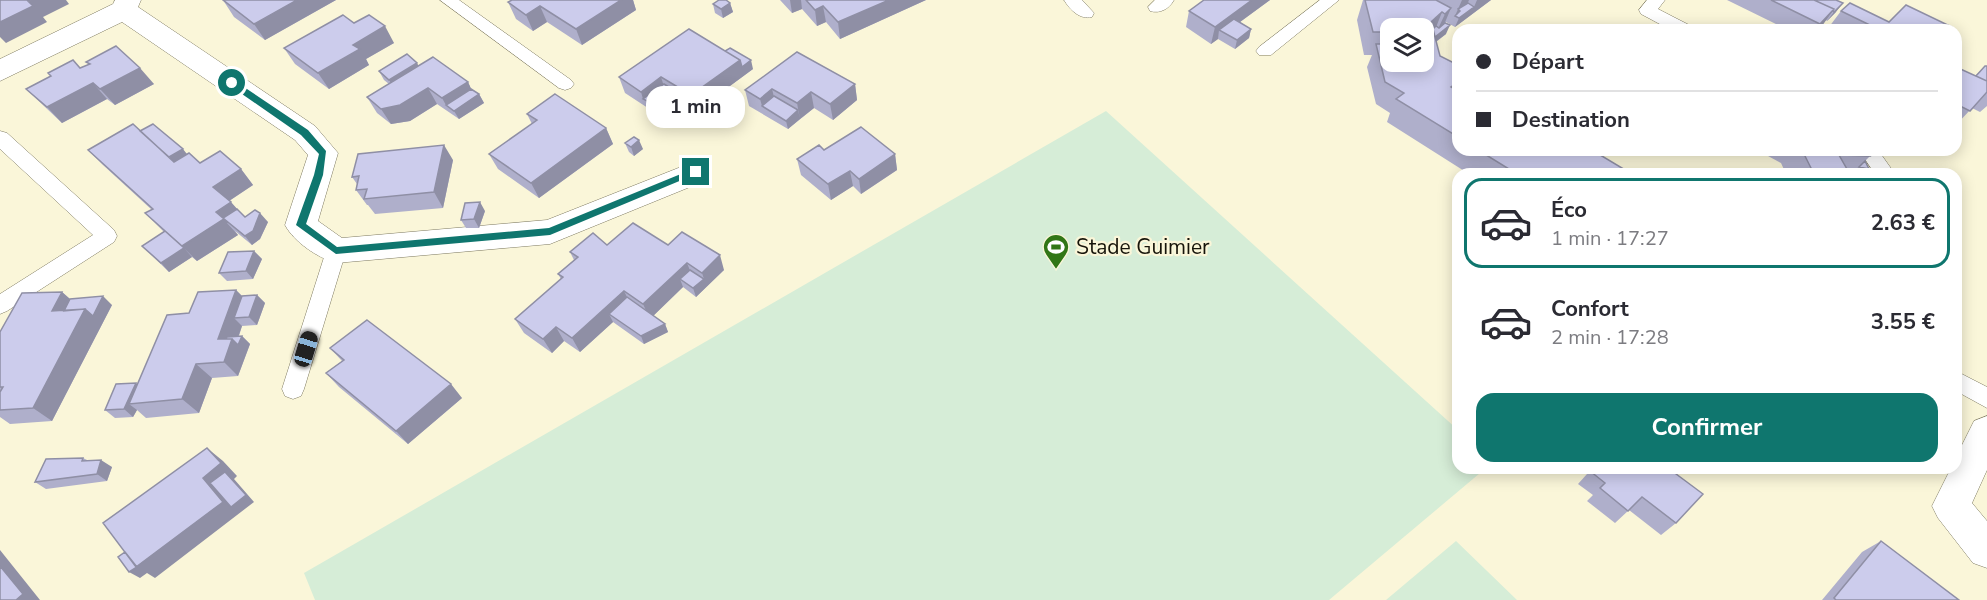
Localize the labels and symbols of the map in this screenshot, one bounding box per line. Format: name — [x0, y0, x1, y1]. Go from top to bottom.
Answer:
route start — [218, 69, 245, 96]
callout: 1 min — [646, 85, 746, 127]
route end — [682, 158, 709, 185]
sports icon: Stade Guimier — [1041, 232, 1071, 270]
place label: Stade Guimier — [1076, 233, 1210, 261]
car — [292, 329, 320, 369]

